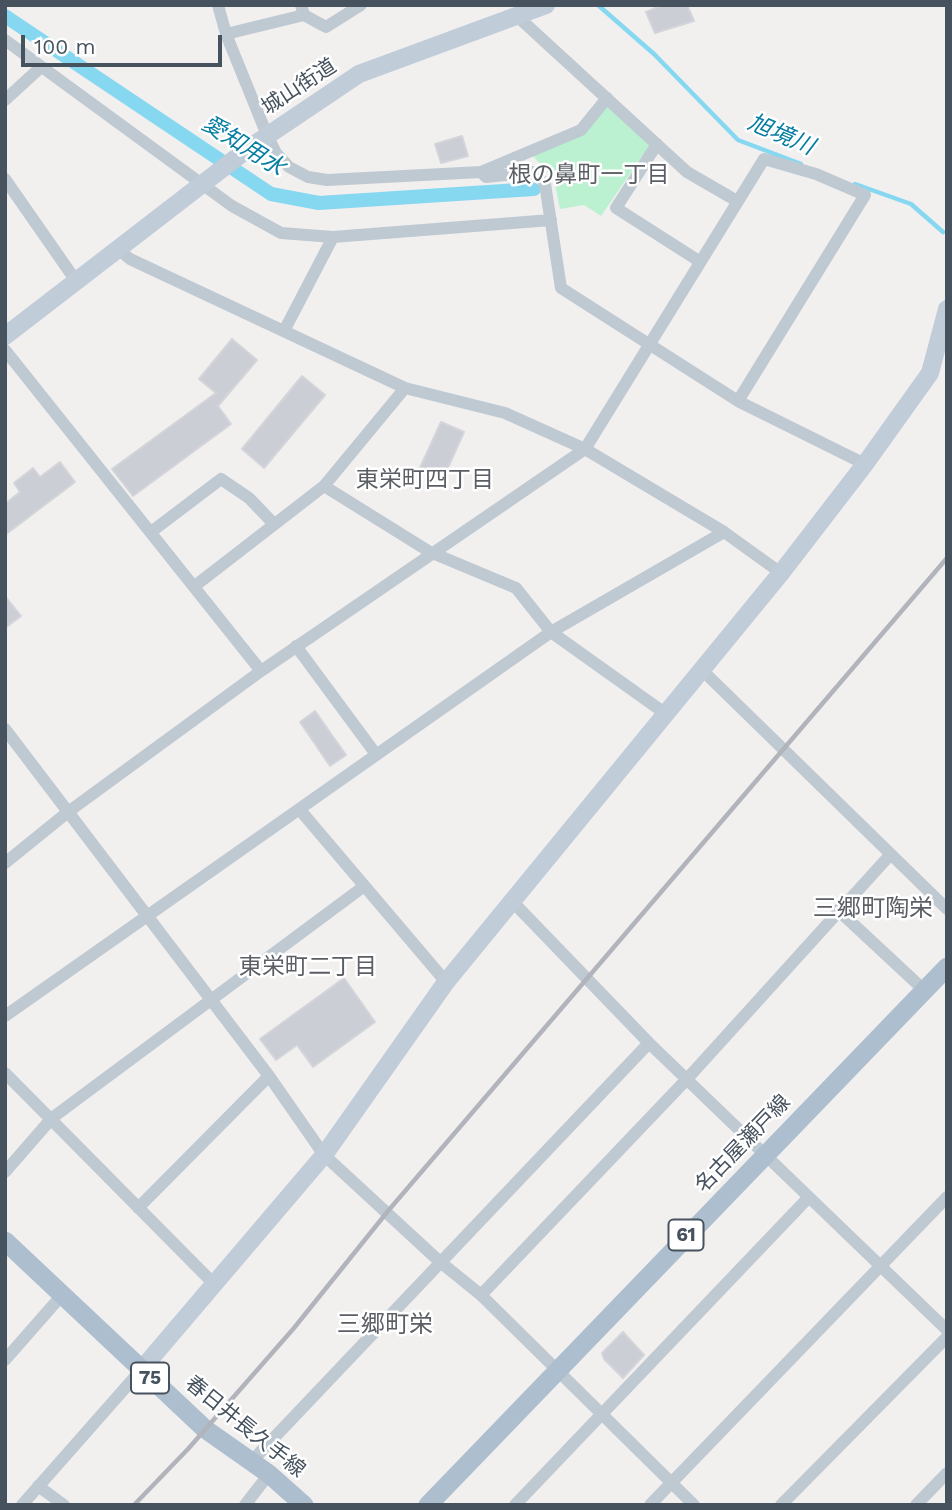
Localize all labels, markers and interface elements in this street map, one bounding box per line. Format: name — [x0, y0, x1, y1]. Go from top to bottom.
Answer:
scale bar — [24, 21, 226, 65]
text: 100 m — [34, 34, 96, 59]
street label: 城山街道 — [257, 54, 341, 120]
water label: 旭境川 — [744, 109, 818, 161]
water label: 愛知用水 — [197, 110, 289, 182]
district label: 根の鼻町一丁目 — [509, 161, 669, 189]
district label: 東栄町四丁目 — [356, 466, 494, 494]
district label: 三郷町陶栄 — [813, 895, 933, 923]
district label: 東栄町二丁目 — [239, 953, 377, 981]
street label: 名古屋瀬戸線 — [690, 1090, 796, 1198]
road number: 61 — [668, 1219, 704, 1250]
district label: 三郷町栄 — [337, 1311, 433, 1339]
road number: 75 — [131, 1362, 169, 1394]
street label: 春日井長久手線 — [180, 1371, 310, 1483]

